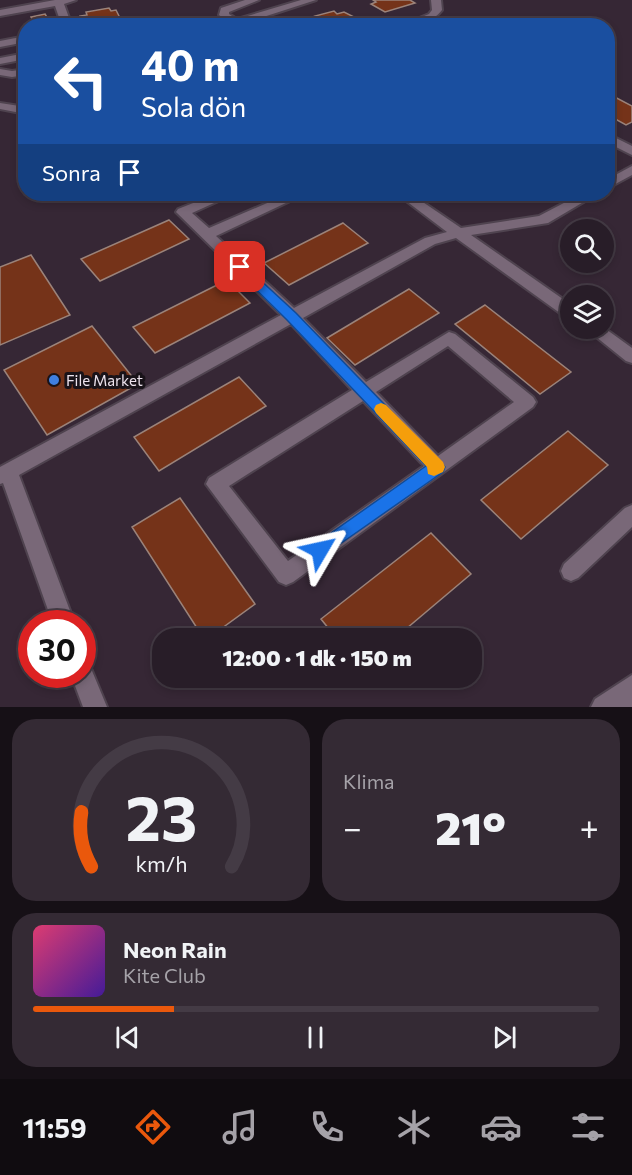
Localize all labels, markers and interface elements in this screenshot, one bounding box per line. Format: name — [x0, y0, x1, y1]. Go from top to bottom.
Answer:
text: 40 m — [141, 38, 239, 90]
icon: left — [42, 42, 120, 120]
text: Sola dön — [141, 90, 246, 123]
icon: arrive — [113, 156, 146, 189]
text: Sonra — [42, 159, 101, 186]
map controls — [560, 219, 614, 339]
button: search — [560, 219, 614, 273]
pin — [214, 241, 265, 292]
icon: arrive — [223, 250, 256, 283]
button: layers — [560, 285, 614, 339]
place label: File Market — [66, 371, 143, 389]
marker: File Market — [47, 373, 61, 387]
position arrow — [288, 518, 352, 582]
speed limit sign: 30 — [18, 610, 96, 688]
text: 12:00 · 1 dk · 150 m — [222, 644, 412, 671]
text: Klima — [343, 769, 395, 793]
text: 23 — [125, 778, 197, 854]
text: 21° — [435, 799, 506, 854]
text: − — [343, 806, 362, 847]
text: + — [580, 806, 599, 847]
text: km/h — [135, 850, 187, 876]
text: Neon Rain — [123, 936, 227, 963]
text: Kite Club — [123, 963, 206, 987]
icon: previous — [111, 1021, 144, 1054]
icon: pause — [299, 1021, 332, 1054]
icon: next — [488, 1021, 521, 1054]
icon: directions — [132, 1106, 174, 1148]
icon: music — [219, 1106, 261, 1148]
icon: phone — [306, 1106, 348, 1148]
icon: climate — [393, 1106, 435, 1148]
icon: car — [480, 1106, 522, 1148]
icon: filters — [567, 1106, 609, 1148]
text: 11:59 — [23, 1111, 87, 1144]

